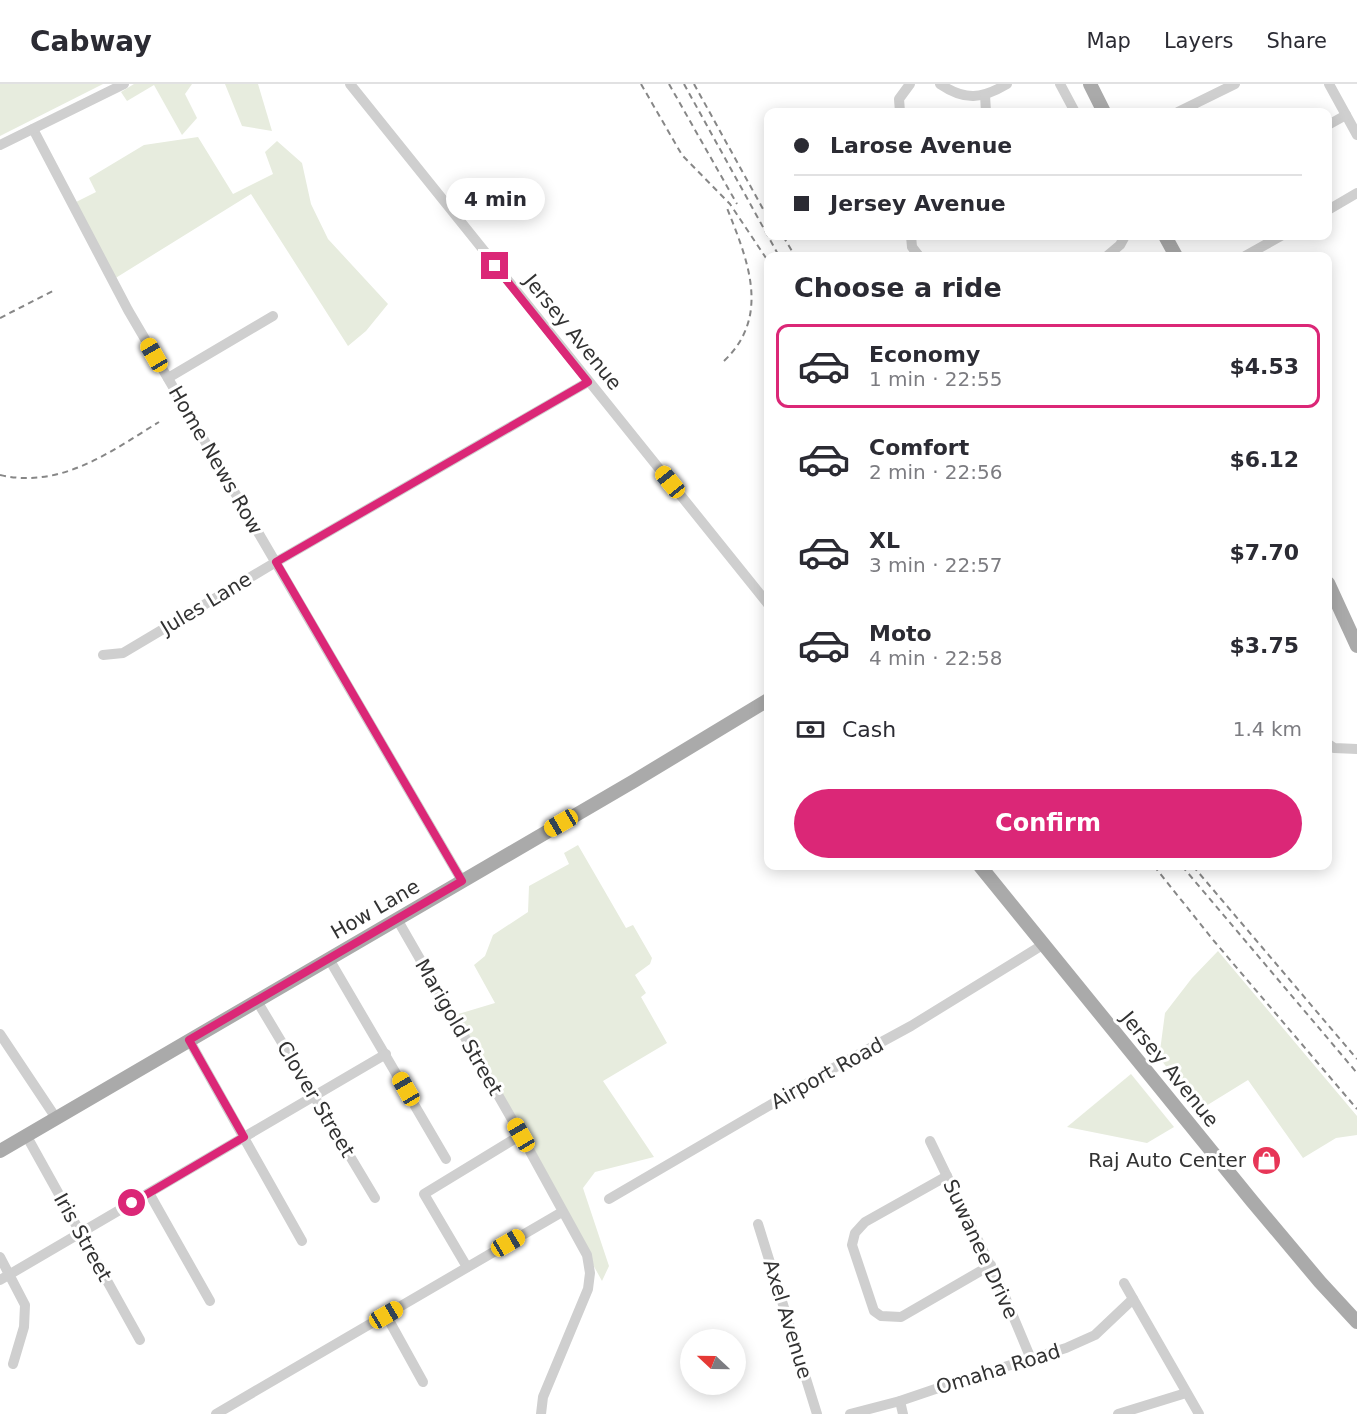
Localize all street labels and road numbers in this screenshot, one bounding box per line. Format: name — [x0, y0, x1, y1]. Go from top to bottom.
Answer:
street label: Jersey Avenue — [518, 268, 627, 395]
street label: Home News Row — [164, 382, 268, 538]
street label: Jules Lane — [155, 567, 256, 640]
street label: How Lane — [326, 874, 424, 944]
street label: Marigold Street — [410, 954, 508, 1100]
street label: Jersey Avenue — [1115, 1005, 1224, 1132]
street label: Airport Road — [767, 1032, 887, 1114]
street label: Clover Street — [272, 1037, 360, 1162]
street label: Suwanee Drive — [938, 1176, 1024, 1322]
street label: Iris Street — [49, 1189, 117, 1285]
street label: Axel Avenue — [758, 1256, 818, 1382]
street label: Omaha Road — [933, 1339, 1063, 1399]

